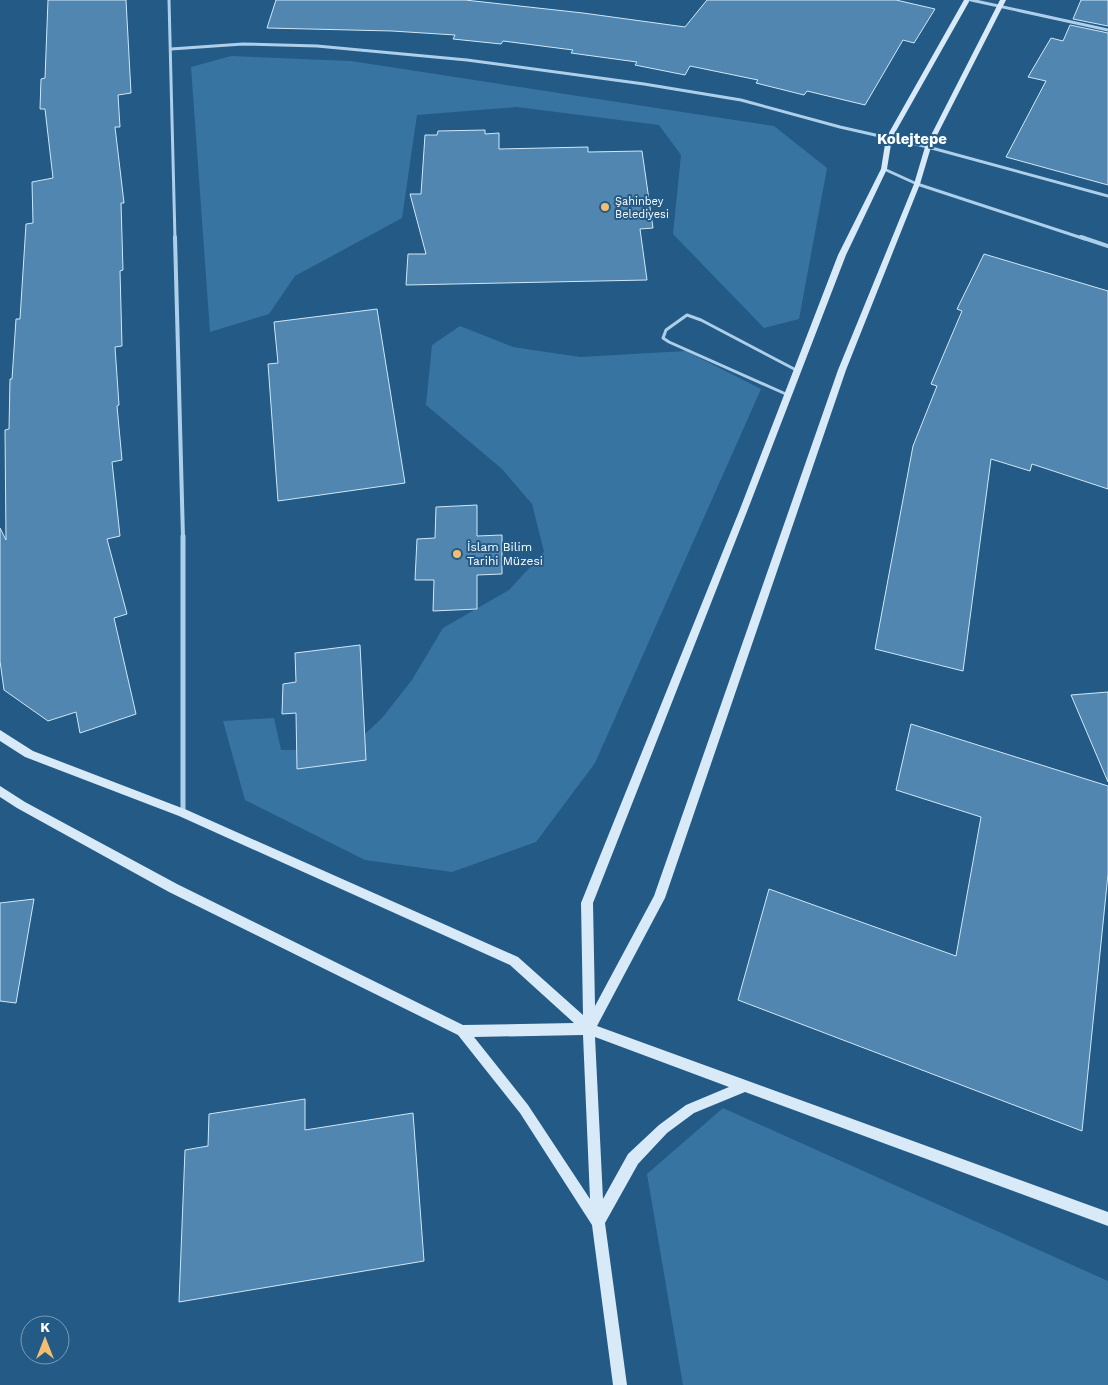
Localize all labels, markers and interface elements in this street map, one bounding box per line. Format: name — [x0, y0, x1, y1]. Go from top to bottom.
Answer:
district label: Kolejtepe — [877, 130, 947, 148]
place label: Şahinbey Belediyesi — [615, 195, 669, 221]
marker: Şahinbey Belediyesi — [599, 201, 611, 213]
place label: İslam Bilim Tarihi Müzesi — [467, 540, 543, 568]
marker: İslam Bilim Tarihi Müzesi — [451, 548, 463, 560]
north arrow — [20, 1315, 70, 1365]
text: K — [40, 1319, 50, 1335]

